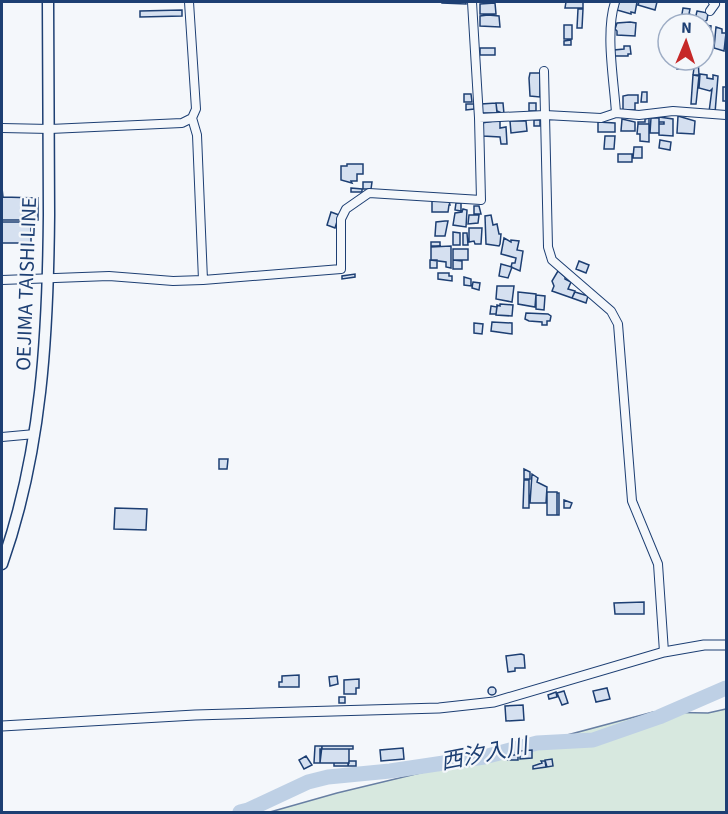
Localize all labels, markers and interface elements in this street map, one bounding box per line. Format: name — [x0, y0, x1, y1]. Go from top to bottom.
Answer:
north arrow — [656, 12, 716, 72]
text: N — [681, 17, 692, 39]
street label: OEJIMA TAISHI LINE — [8, 197, 44, 371]
water label: 西汐入川 — [438, 730, 532, 778]

